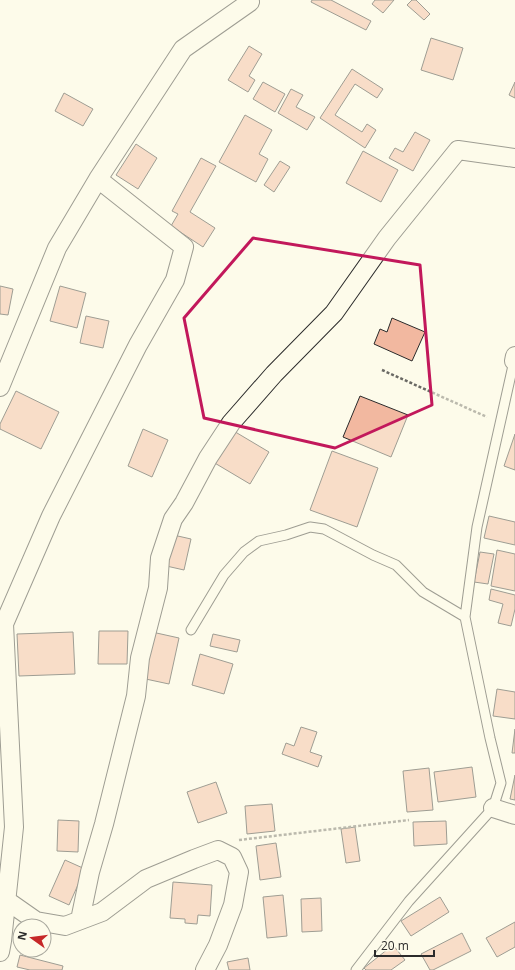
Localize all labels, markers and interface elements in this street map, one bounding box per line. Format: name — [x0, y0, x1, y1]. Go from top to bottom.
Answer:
north arrow — [12, 918, 52, 958]
text: N — [13, 929, 30, 942]
scale bar — [375, 932, 434, 958]
text: 20 m — [381, 937, 409, 954]

